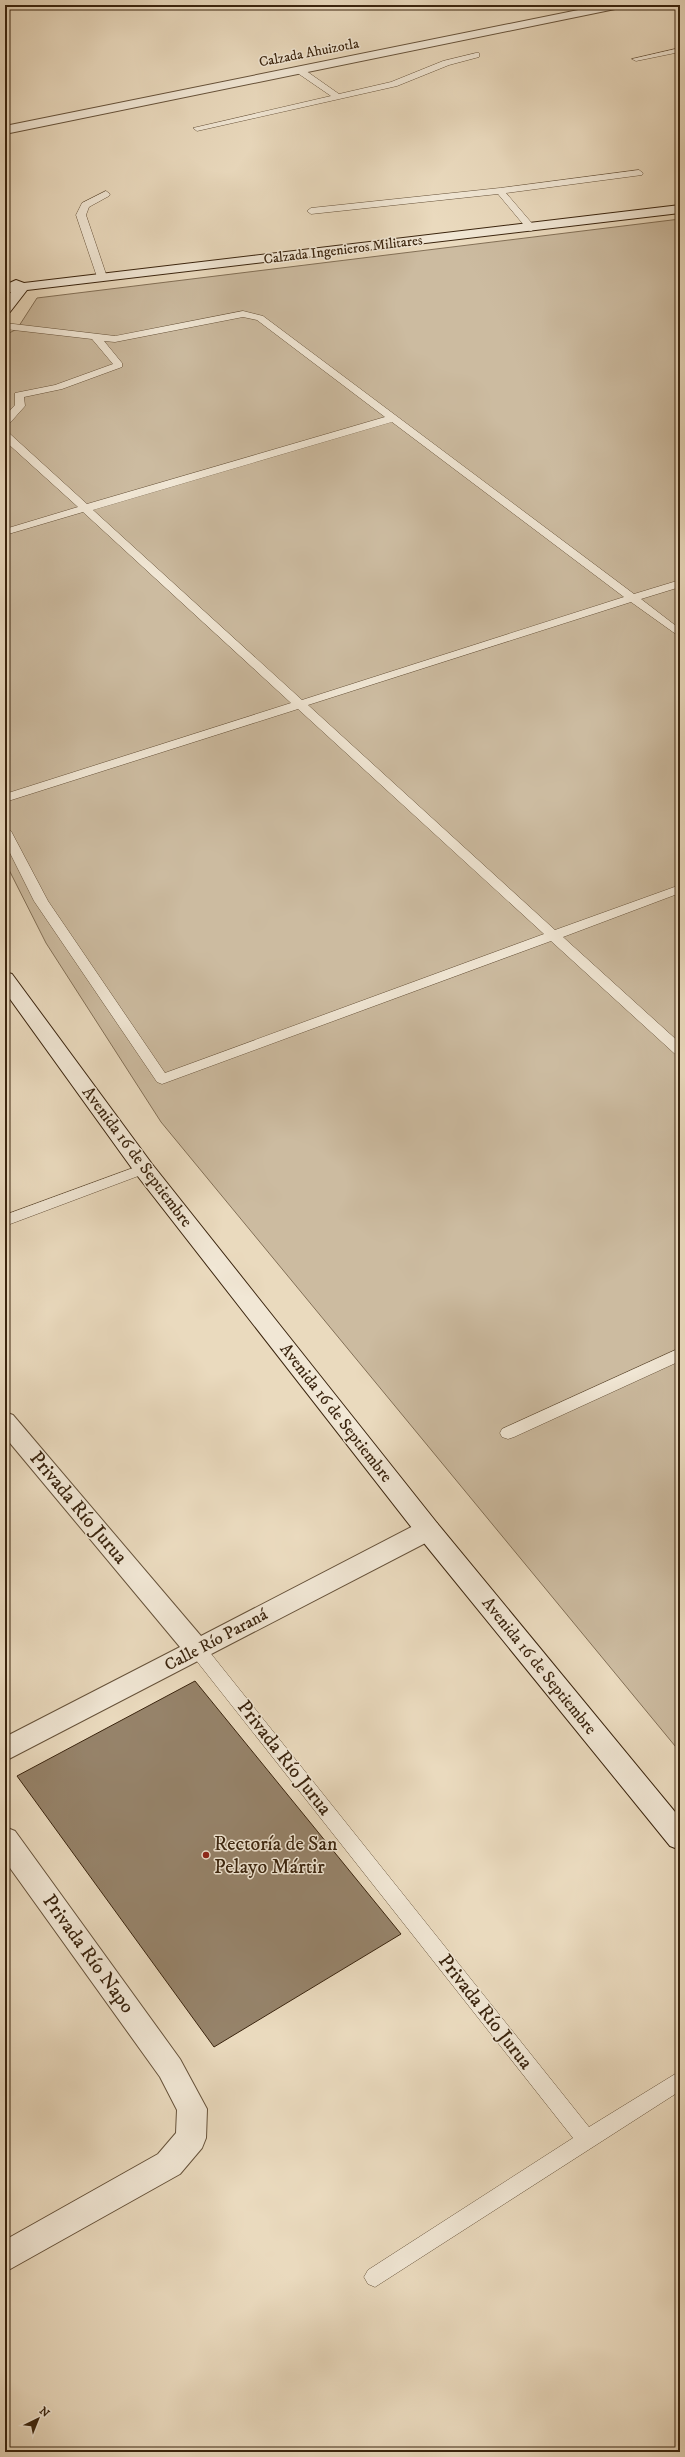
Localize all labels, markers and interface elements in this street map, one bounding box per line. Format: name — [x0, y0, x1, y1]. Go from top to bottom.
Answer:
street label: Calzada Ahuizotla — [257, 34, 361, 72]
street label: Calzada Ingenieros Militares — [263, 231, 424, 269]
street label: Avenida 16 de Septiembre — [77, 1082, 197, 1232]
street label: Avenida 16 de Septiembre — [275, 1339, 397, 1487]
street label: Privada Río Jurua — [24, 1446, 133, 1570]
street label: Avenida 16 de Septiembre — [477, 1593, 601, 1739]
street label: Calle Río Paraná — [161, 1603, 272, 1676]
street label: Privada Río Jurua — [231, 1695, 337, 1821]
place label: Rectoría de San Pelayo Mártir — [214, 1832, 338, 1880]
marker: Rectoría de San Pelayo Mártir — [201, 1850, 211, 1860]
street label: Privada Río Napo — [36, 1890, 140, 2018]
street label: Privada Río Jurua — [432, 1949, 538, 2075]
north arrow — [18, 2399, 58, 2439]
text: N — [36, 2404, 52, 2421]

